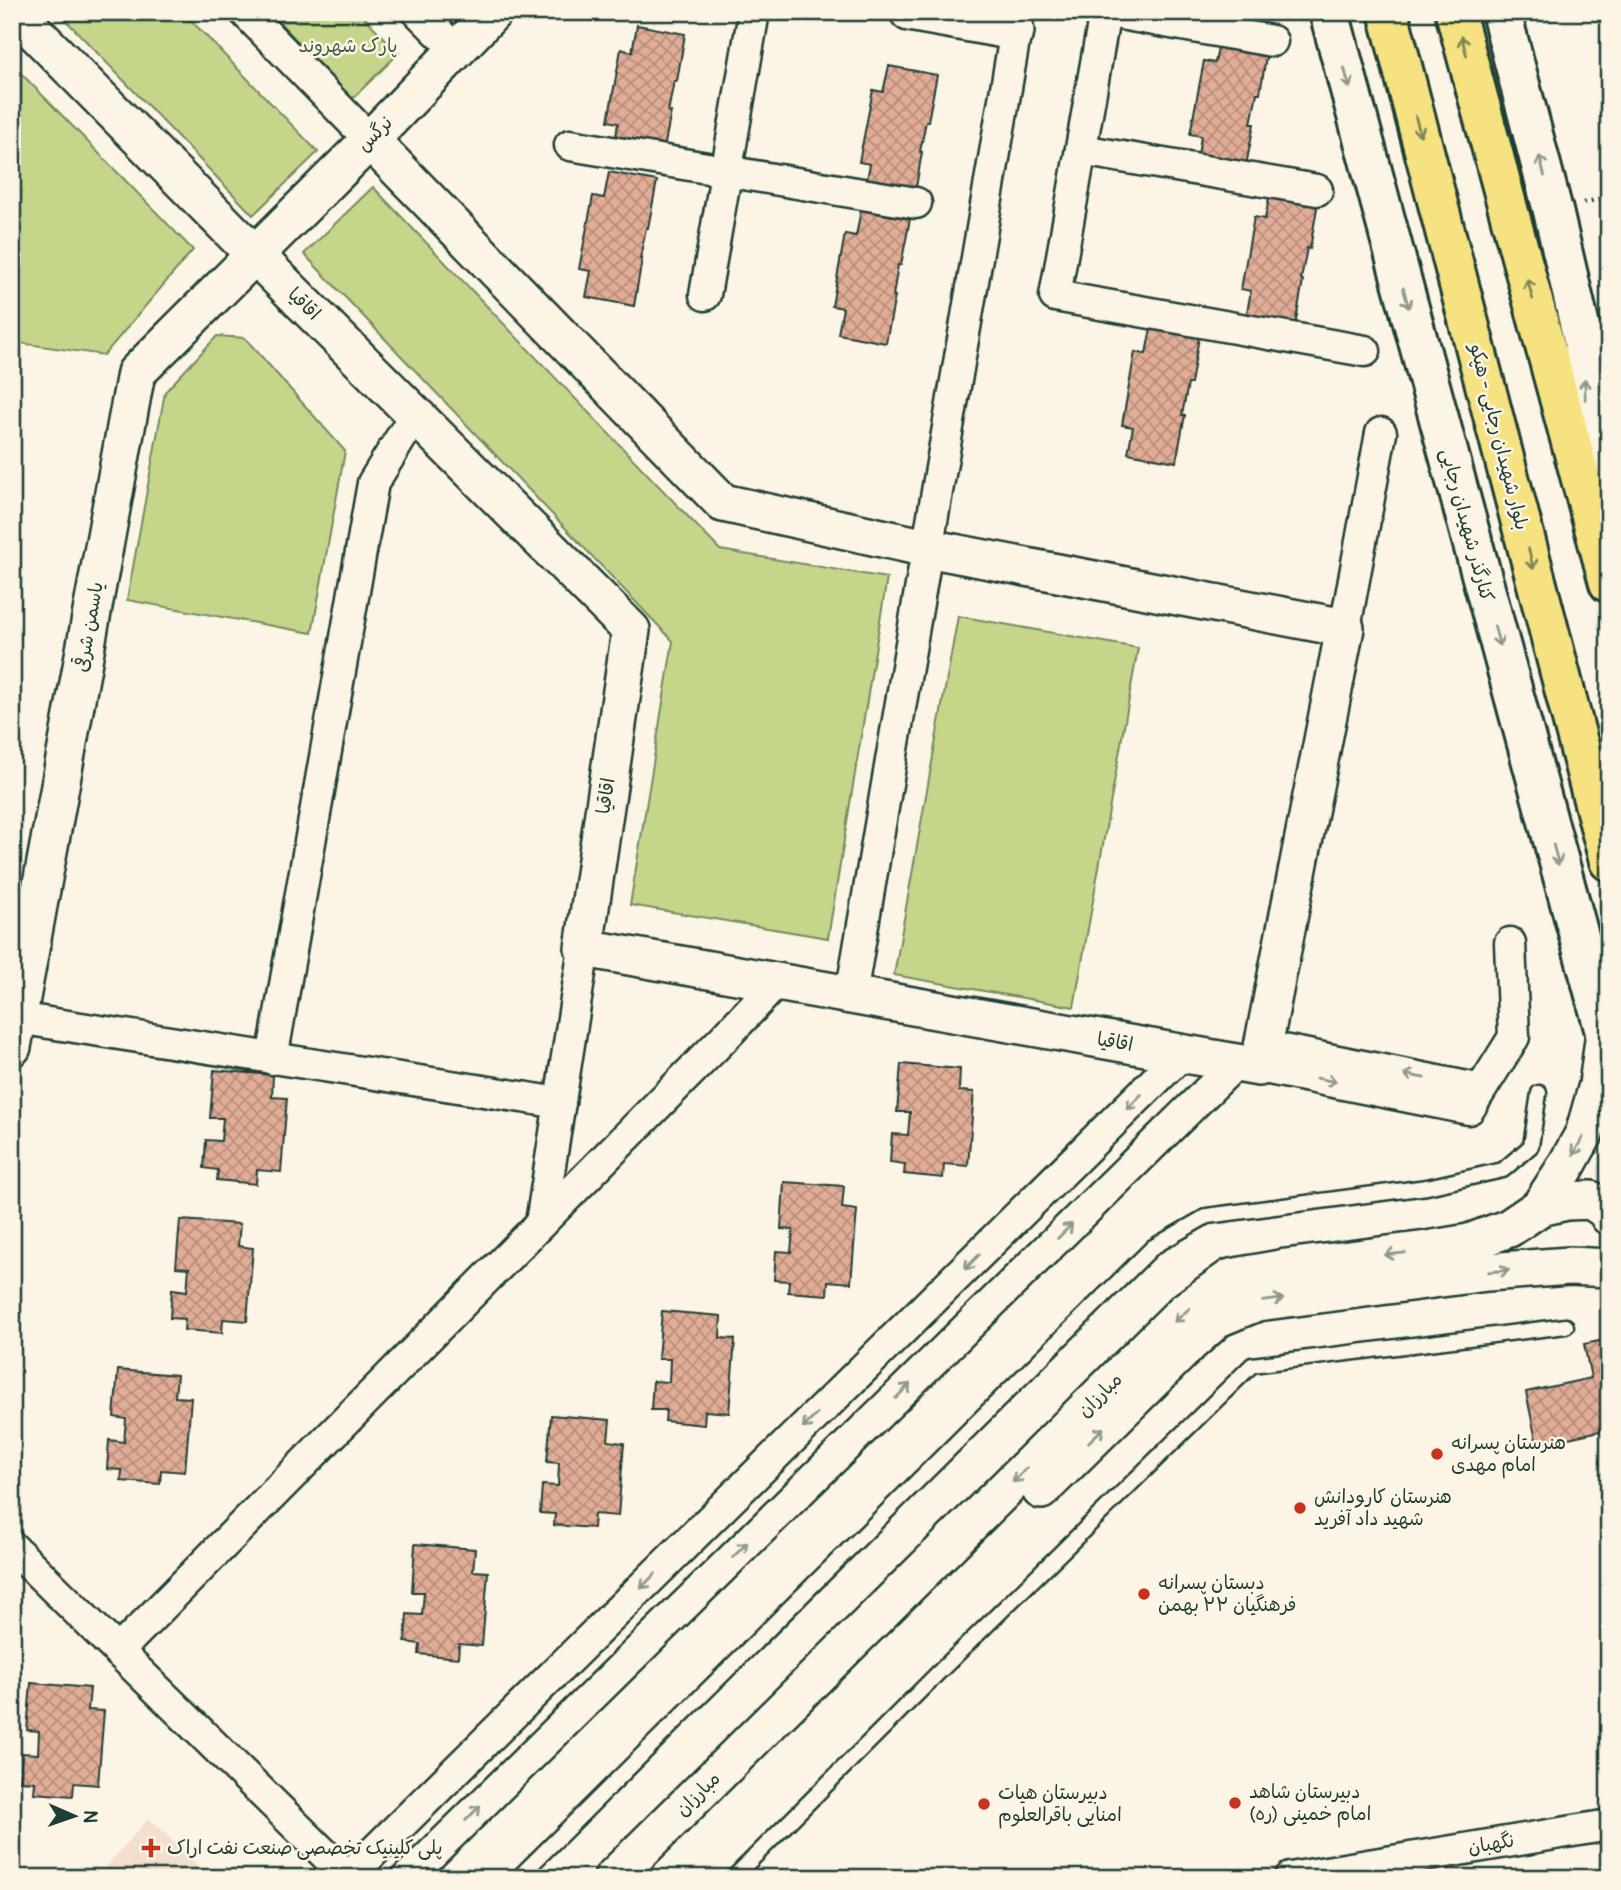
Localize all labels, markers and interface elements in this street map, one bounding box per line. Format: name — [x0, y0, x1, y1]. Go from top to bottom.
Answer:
park label: پارک شهروند — [298, 34, 398, 58]
one-way arrow — [1457, 35, 1470, 58]
one-way arrow — [1341, 66, 1354, 89]
street label: نرگس — [352, 111, 398, 157]
one-way arrow — [1412, 114, 1425, 137]
one-way arrow — [1535, 155, 1548, 178]
one-way arrow — [1522, 278, 1535, 300]
street label: اقاقیا — [283, 283, 325, 325]
one-way arrow — [1400, 286, 1413, 309]
street label: بلوار شهیدان رجایی - هپکو — [1464, 340, 1534, 532]
one-way arrow — [1579, 377, 1592, 400]
street label: کنارگذر شهیدان رجایی — [1435, 446, 1499, 604]
one-way arrow — [1525, 547, 1538, 570]
street label: یاسمن شرقی — [68, 580, 109, 674]
one-way arrow — [1491, 624, 1504, 647]
street label: اقاقیا — [591, 776, 621, 816]
one-way arrow — [1551, 844, 1564, 866]
street label: اقاقیا — [1095, 1027, 1135, 1057]
one-way arrow — [1403, 1069, 1426, 1083]
one-way arrow — [1314, 1074, 1337, 1088]
one-way arrow — [1125, 1093, 1142, 1110]
one-way arrow — [1571, 1135, 1585, 1155]
one-way arrow — [1056, 1223, 1073, 1240]
one-way arrow — [1384, 1248, 1406, 1261]
one-way arrow — [963, 1253, 980, 1270]
one-way arrow — [1487, 1264, 1510, 1277]
one-way arrow — [1261, 1293, 1284, 1306]
one-way arrow — [1173, 1307, 1191, 1323]
street label: مبارزان — [1073, 1368, 1127, 1422]
one-way arrow — [894, 1382, 911, 1399]
one-way arrow — [801, 1413, 818, 1430]
one-way arrow — [1088, 1427, 1105, 1444]
place label: هنرستان پسرانه امام مهدی — [1451, 1431, 1566, 1479]
marker: هنرستان پسرانه امام مهدی — [1429, 1446, 1445, 1462]
one-way arrow — [1011, 1466, 1028, 1483]
place label: هنرستان کارودانش شهید داد آفرید — [1314, 1485, 1452, 1531]
marker: هنرستان کارودانش شهید داد آفرید — [1292, 1500, 1308, 1516]
one-way arrow — [732, 1542, 749, 1559]
place label: دبستان پسرانه فرهنگیان ۲۲ بهمن — [1158, 1571, 1297, 1617]
one-way arrow — [639, 1572, 656, 1589]
marker: دبستان پسرانه فرهنگیان ۲۲ بهمن — [1136, 1586, 1152, 1602]
street label: مبارزان — [671, 1767, 725, 1821]
place label: دبیرستان شاهد امام خمینی (ره) — [1249, 1780, 1371, 1828]
place label: دبیرستان هیات امنایی باقرالعلوم — [998, 1781, 1122, 1829]
north arrow — [38, 1782, 108, 1852]
marker: دبیرستان شاهد امام خمینی (ره) — [1227, 1795, 1243, 1811]
marker: دبیرستان هیات امنایی باقرالعلوم — [976, 1796, 992, 1812]
one-way arrow — [465, 1804, 482, 1821]
text: N — [78, 1810, 102, 1824]
street label: نگهبان — [1466, 1829, 1516, 1859]
place label: پلی کلینیک تخصصی صنعت نفت اراک — [167, 1836, 442, 1860]
marker: پلی کلینیک تخصصی صنعت نفت اراک — [141, 1838, 161, 1858]

